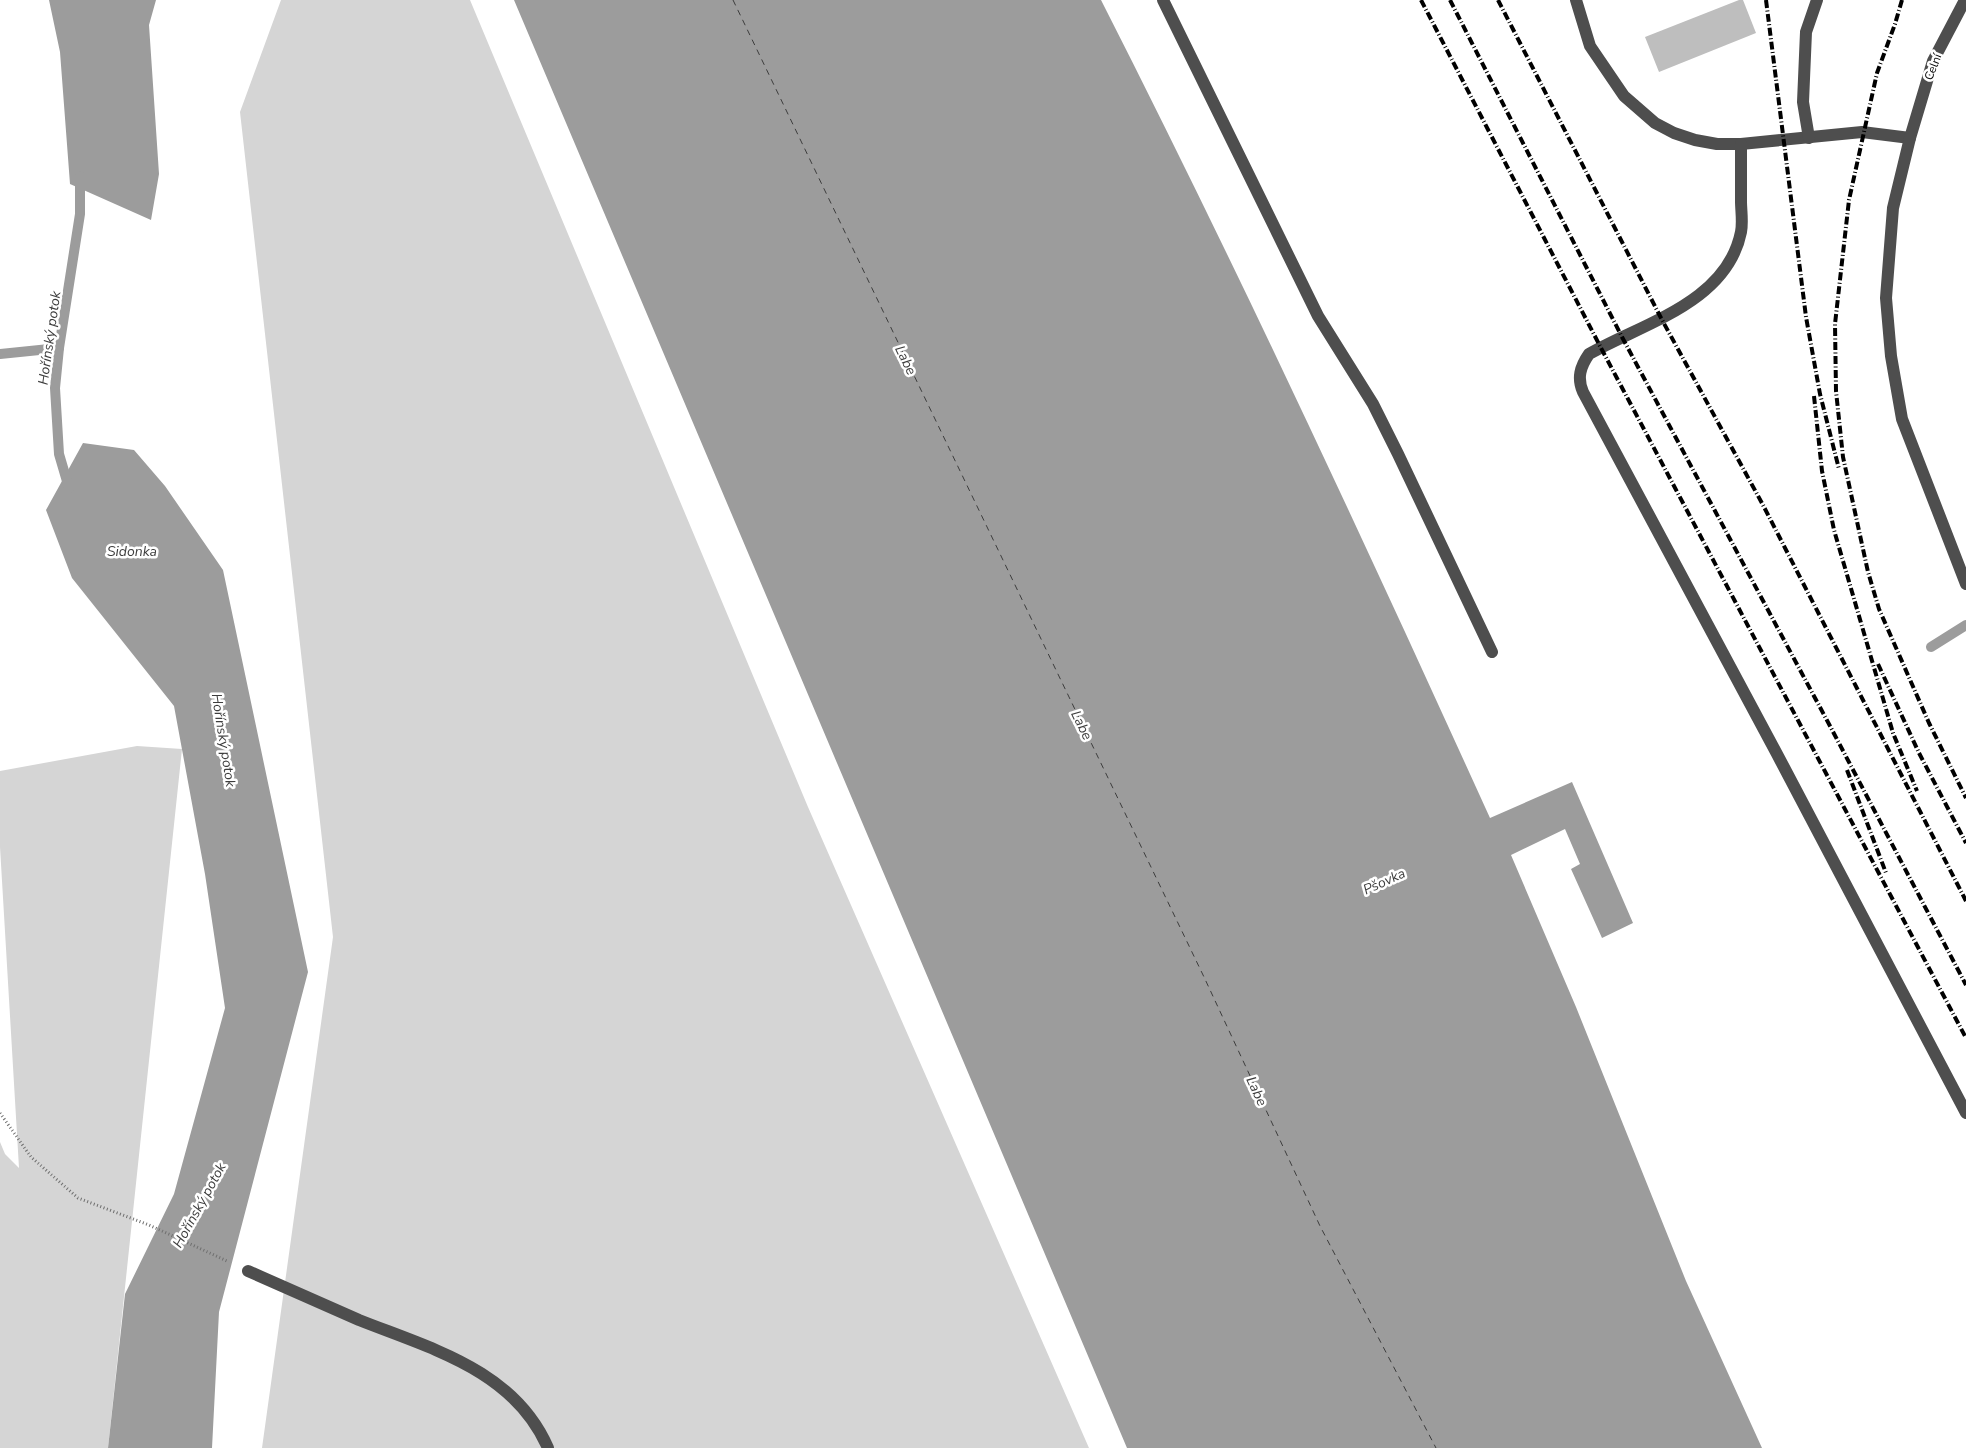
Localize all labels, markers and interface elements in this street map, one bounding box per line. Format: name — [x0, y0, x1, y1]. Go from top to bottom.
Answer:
street label: Celní — [1921, 50, 1946, 83]
water label: Hořínský potok — [34, 289, 66, 386]
water label: Labe — [890, 342, 921, 379]
water label: Sidonka — [107, 542, 157, 561]
water label: Hořínský potok — [207, 692, 240, 789]
water label: Labe — [1066, 707, 1097, 744]
water label: Pšovka — [1360, 864, 1408, 899]
water label: Labe — [1241, 1073, 1272, 1110]
water label: Hořínský potok — [168, 1158, 231, 1251]

